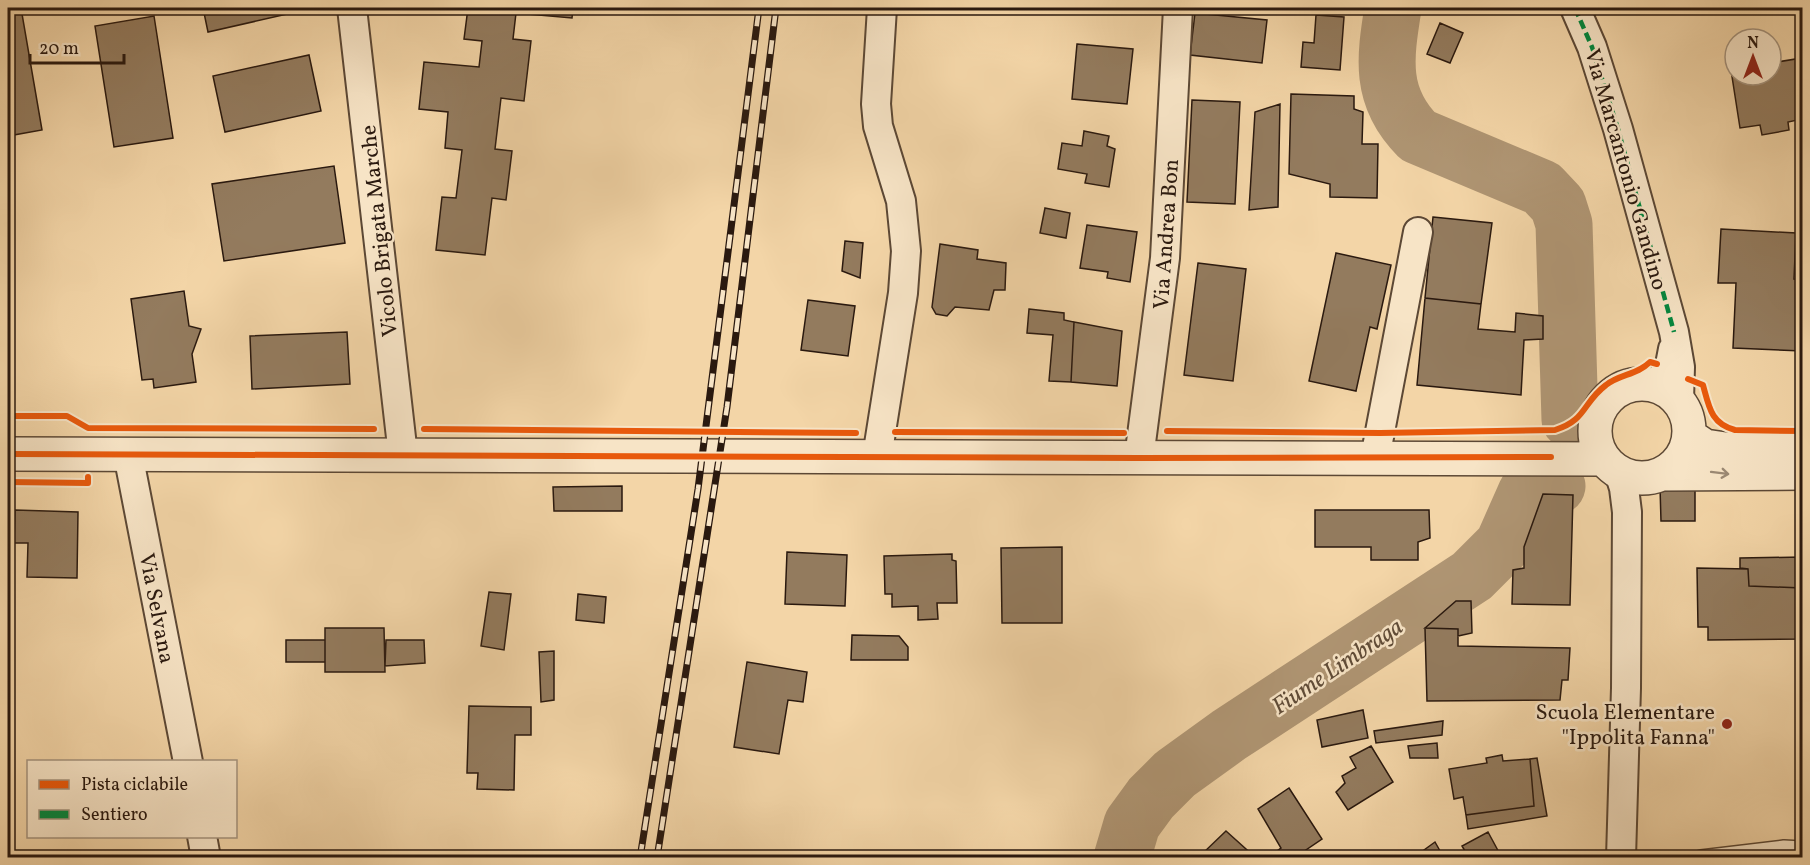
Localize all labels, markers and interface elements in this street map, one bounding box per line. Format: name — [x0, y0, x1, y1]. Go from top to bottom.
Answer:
scale bar — [30, 27, 124, 65]
north arrow — [1723, 27, 1783, 87]
text: N — [1747, 33, 1759, 55]
text: 20 m — [39, 37, 79, 62]
street label: Via Marcantonio Gandino — [1575, 45, 1674, 294]
street label: Vicolo Brigata Marche — [354, 123, 407, 338]
street label: Via Andrea Bon — [1147, 158, 1188, 310]
one-way arrow — [1709, 468, 1729, 479]
street label: Via Selvana — [130, 551, 181, 666]
water label: Fiume Limbraga — [1266, 611, 1411, 724]
place label: Scuola Elementare "Ippolita Fanna" — [1536, 698, 1715, 754]
marker: Scuola Elementare "Ippolita Fanna" — [1720, 717, 1734, 731]
legend — [27, 760, 237, 838]
text: Pista ciclabile — [81, 773, 188, 798]
text: Sentiero — [81, 803, 148, 828]

